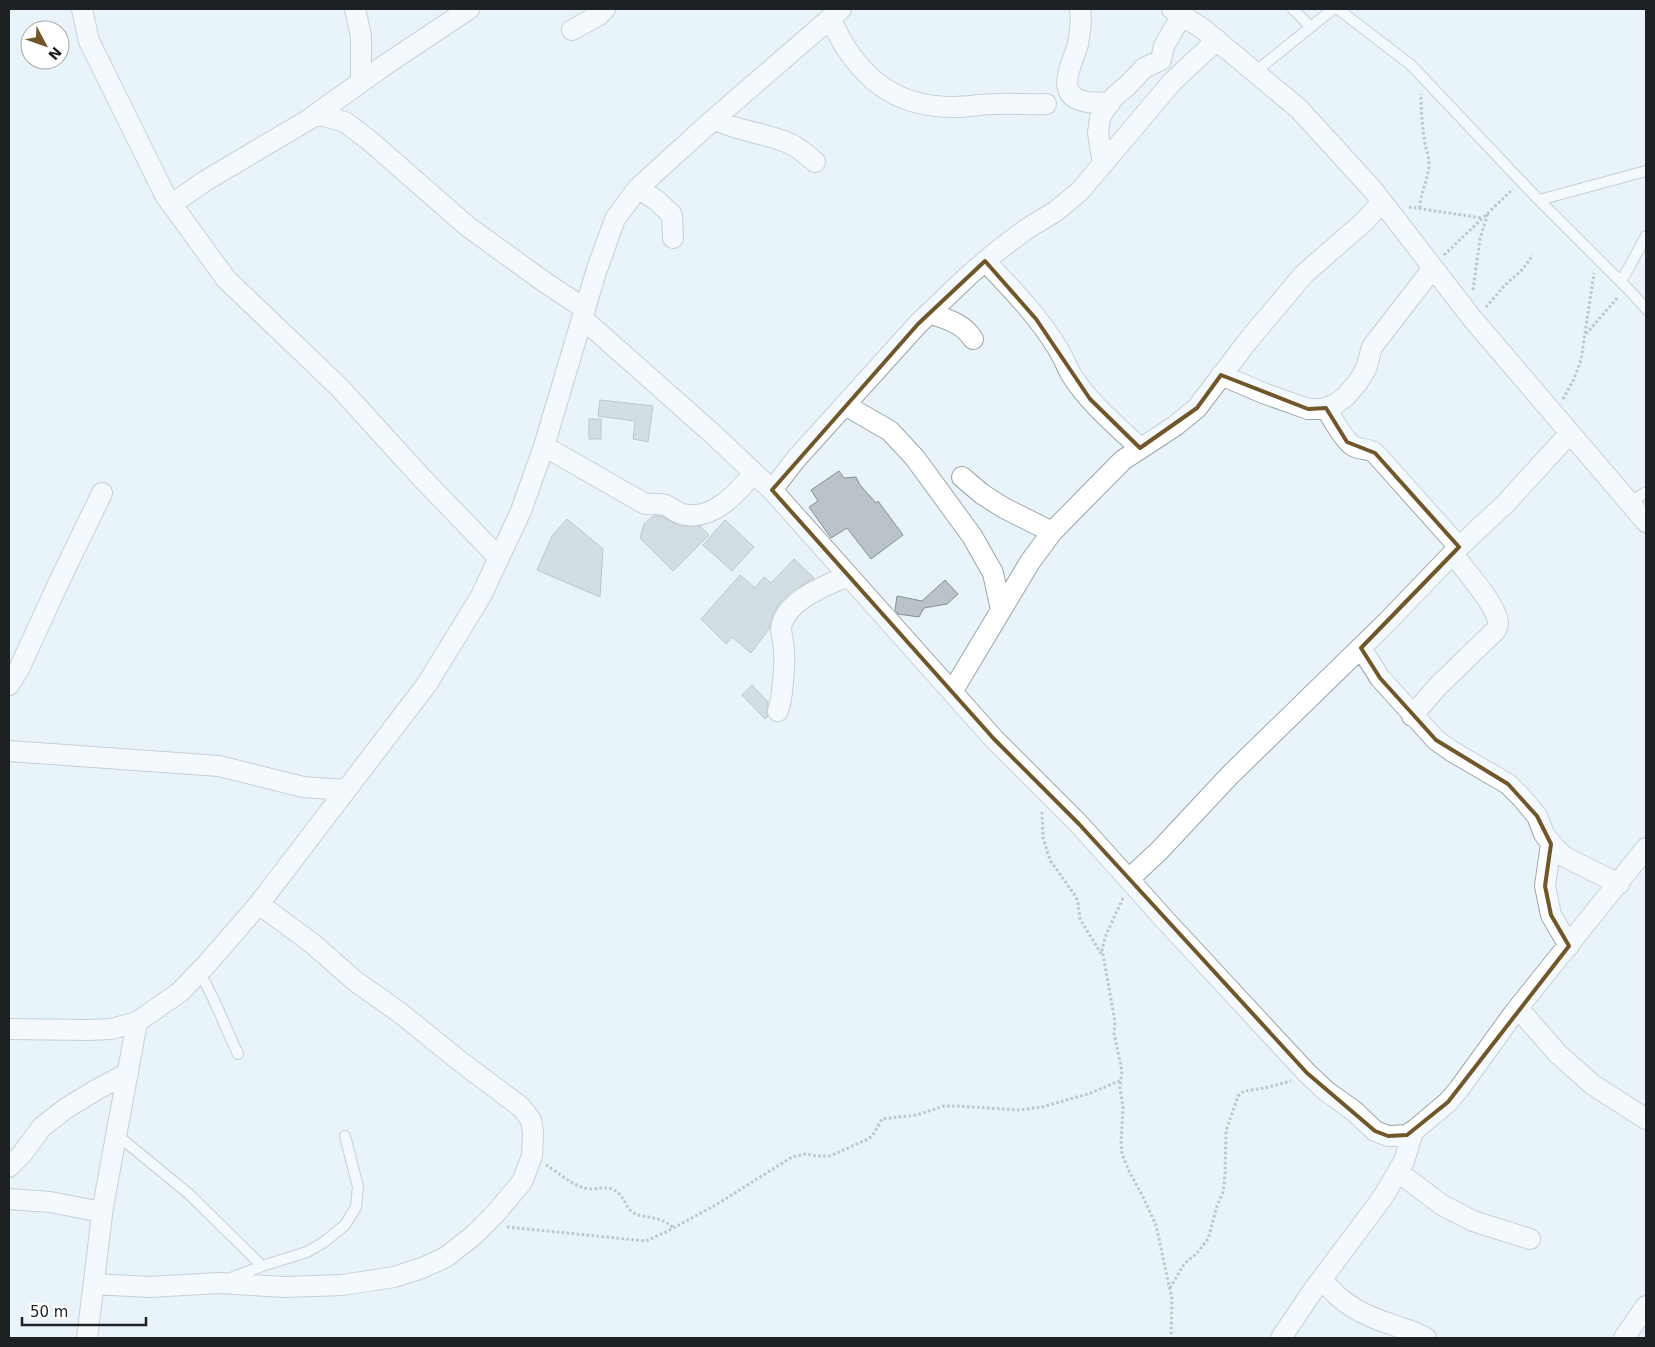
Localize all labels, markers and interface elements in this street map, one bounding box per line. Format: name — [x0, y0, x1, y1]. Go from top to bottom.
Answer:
north arrow — [20, 20, 70, 70]
text: N — [45, 44, 65, 63]
scale bar — [22, 1294, 146, 1326]
text: 50 m — [30, 1303, 68, 1321]

